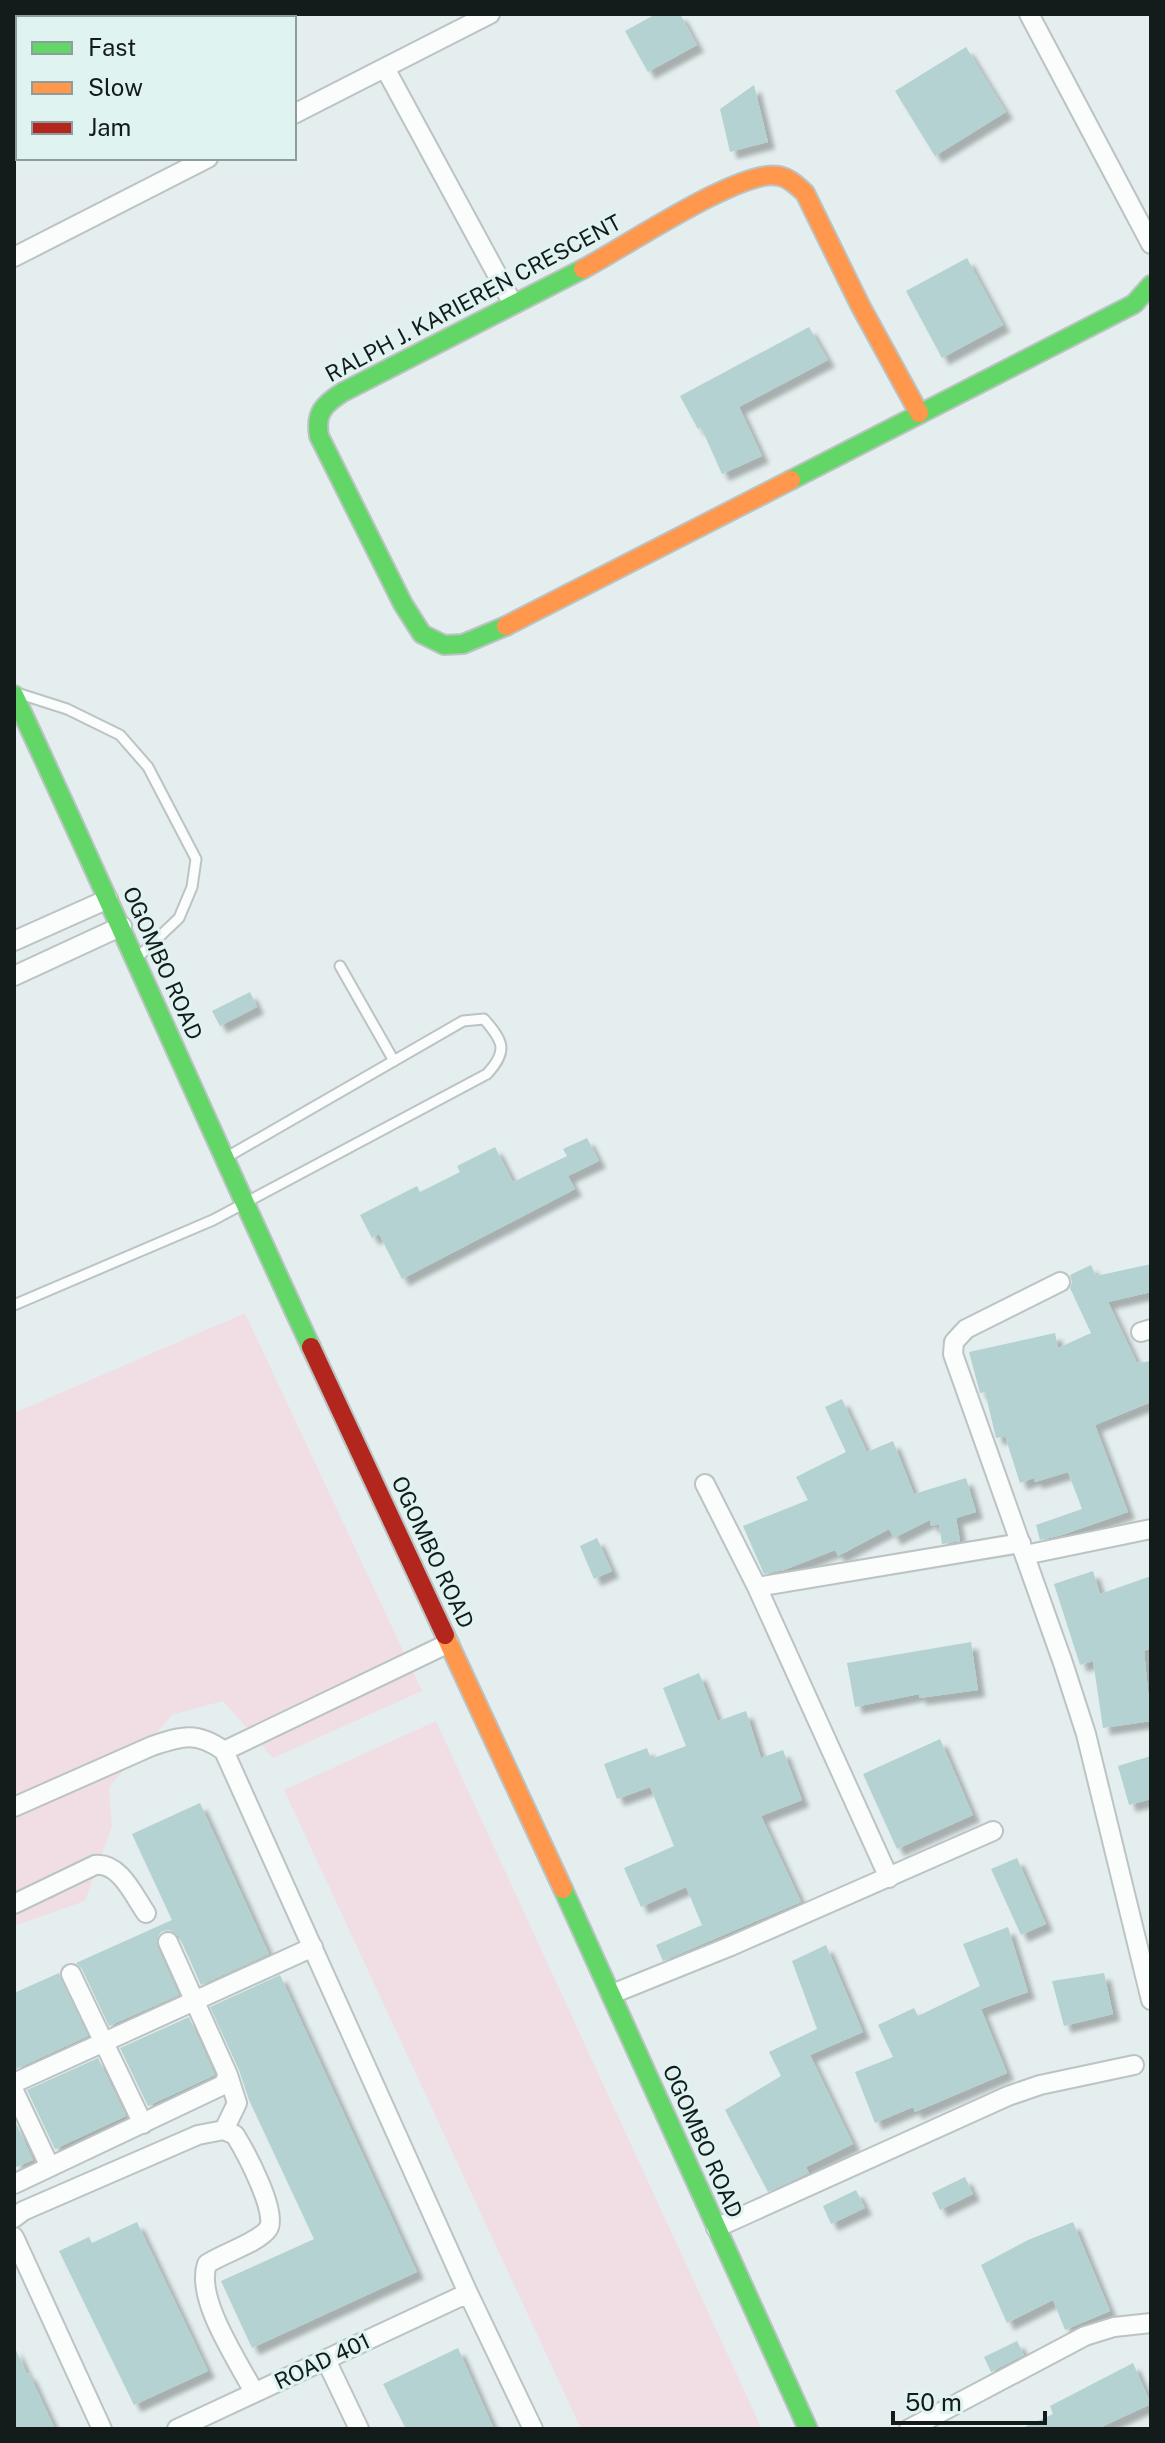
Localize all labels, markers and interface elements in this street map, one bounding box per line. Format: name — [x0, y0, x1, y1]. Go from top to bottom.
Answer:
legend — [16, 16, 296, 160]
text: Fast — [88, 33, 136, 61]
text: Slow — [88, 73, 143, 101]
text: Jam — [88, 113, 131, 141]
street label: RALPH J. KARIEREN CRESCENT — [321, 209, 625, 387]
street label: OGOMBO ROAD — [118, 882, 208, 1044]
street label: OGOMBO ROAD — [386, 1472, 480, 1632]
street label: OGOMBO ROAD — [658, 2060, 748, 2222]
street label: ROAD 401 — [270, 2328, 374, 2394]
scale bar — [893, 2375, 1045, 2425]
text: 50 m — [905, 2388, 962, 2416]

